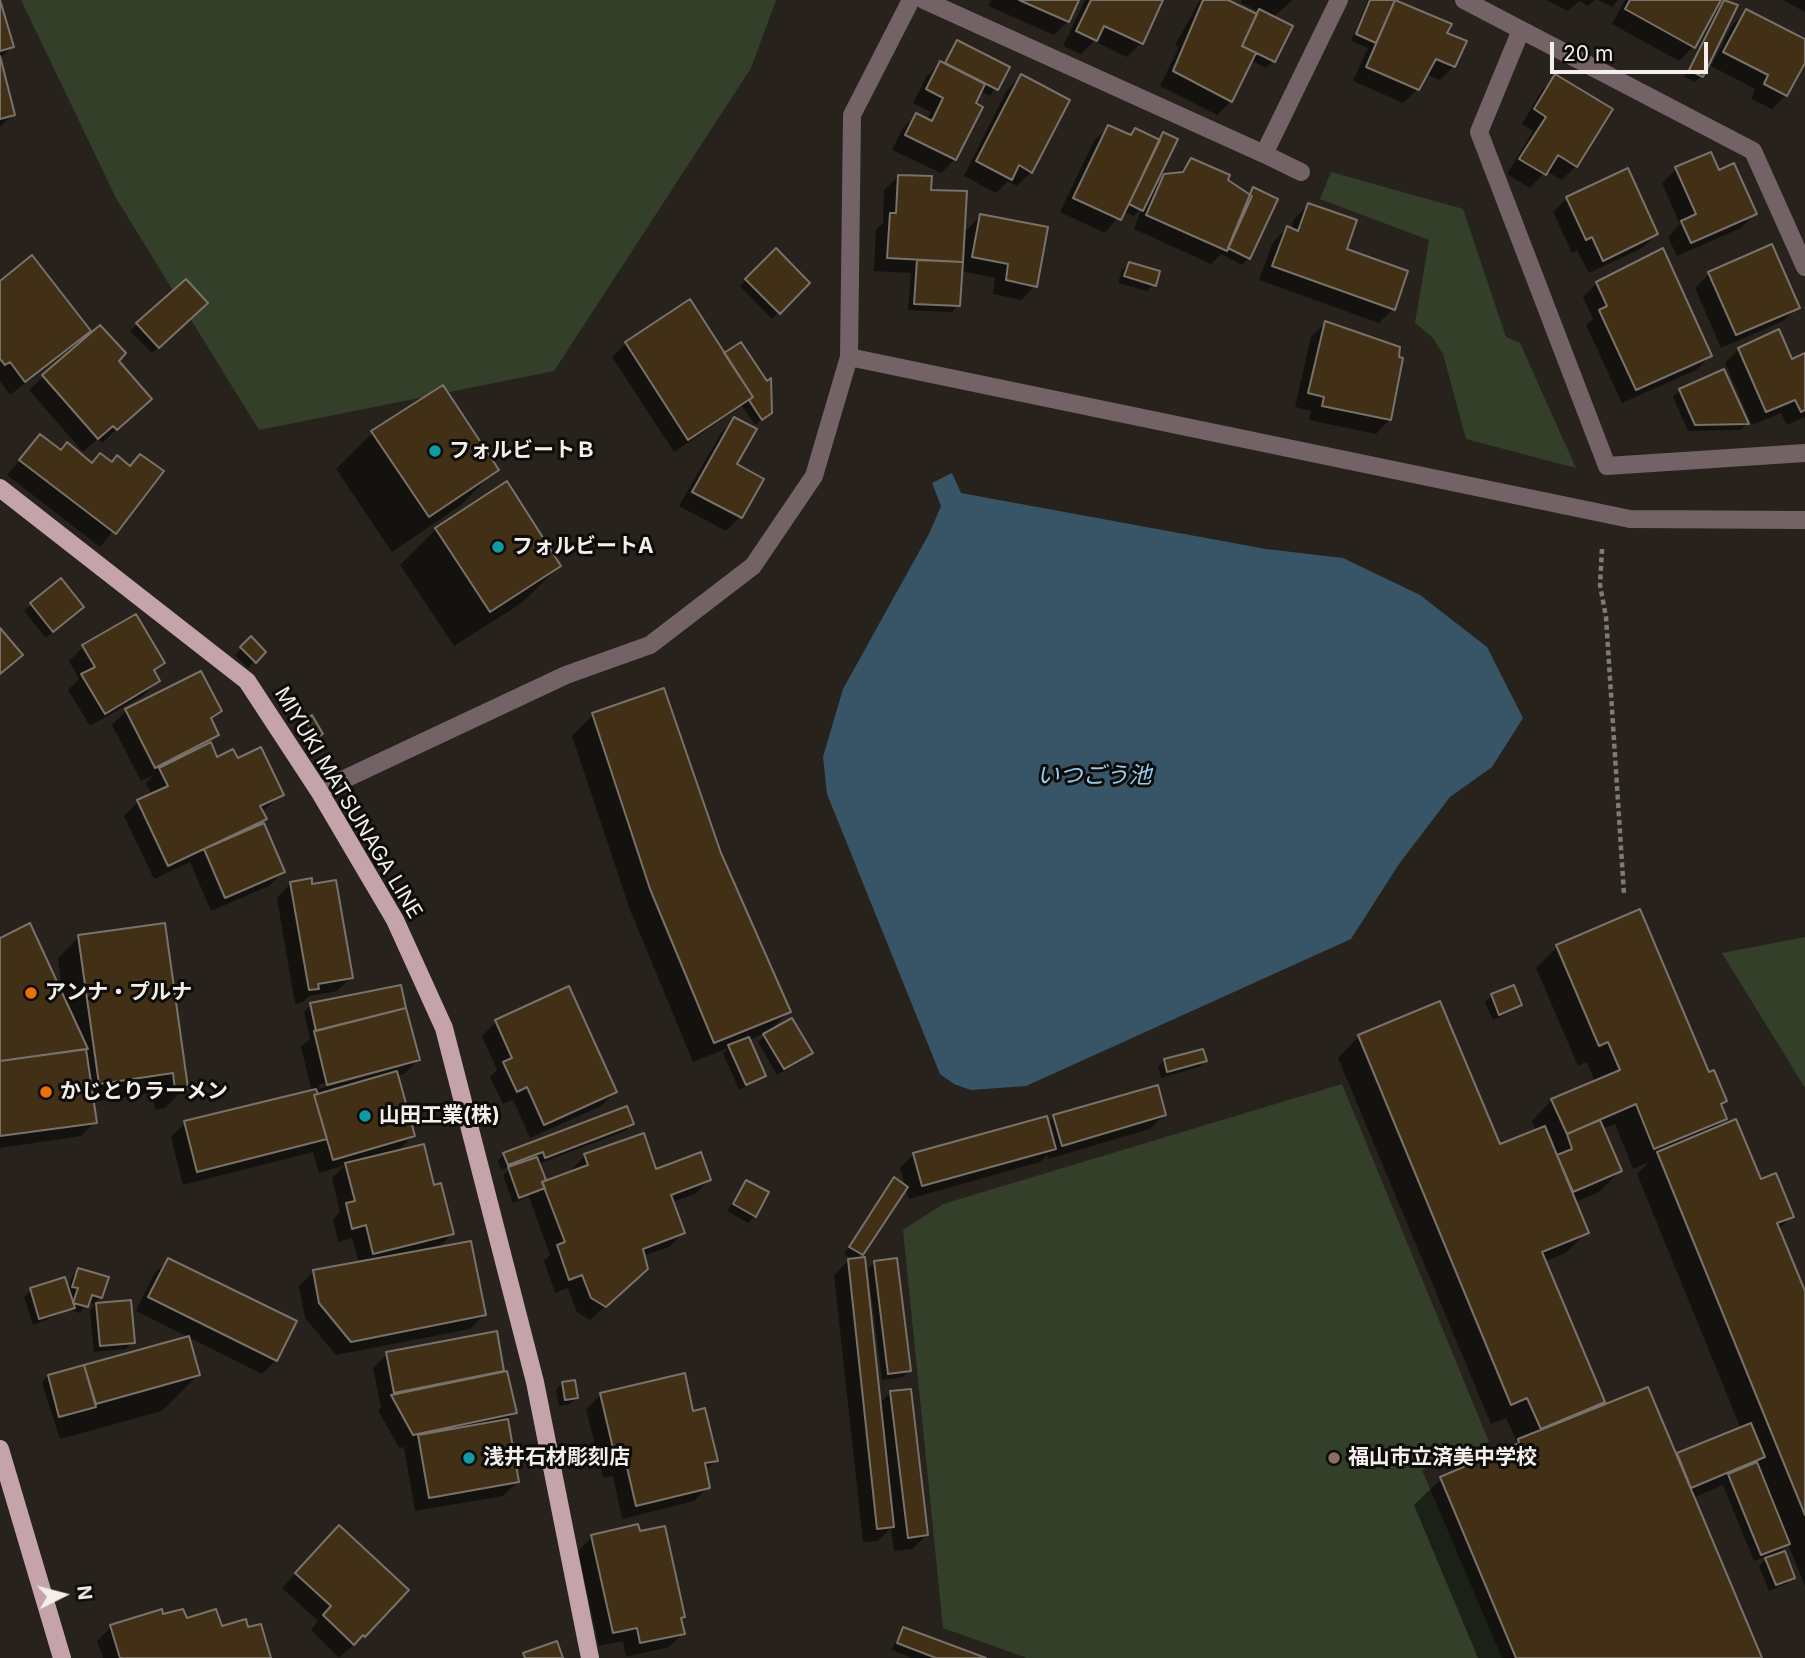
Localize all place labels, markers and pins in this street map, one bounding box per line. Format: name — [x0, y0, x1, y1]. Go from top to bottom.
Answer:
place label: フォルビートＢ — [449, 438, 596, 464]
marker: フォルビートＢ — [427, 443, 443, 459]
place label: フォルビートA — [512, 534, 654, 560]
marker: フォルビートA — [490, 539, 506, 555]
place label: アンナ・プルナ — [45, 980, 192, 1006]
marker: アンナ・プルナ — [23, 985, 39, 1001]
place label: かじとりラーメン — [60, 1079, 228, 1105]
marker: かじとりラーメン — [38, 1084, 54, 1100]
place label: 山田工業(株) — [379, 1103, 500, 1129]
marker: 山田工業(株) — [357, 1108, 373, 1124]
place label: 浅井石材彫刻店 — [483, 1445, 630, 1471]
place label: 福山市立済美中学校 — [1348, 1445, 1537, 1471]
marker: 浅井石材彫刻店 — [461, 1450, 477, 1466]
marker: 福山市立済美中学校 — [1326, 1450, 1342, 1466]

